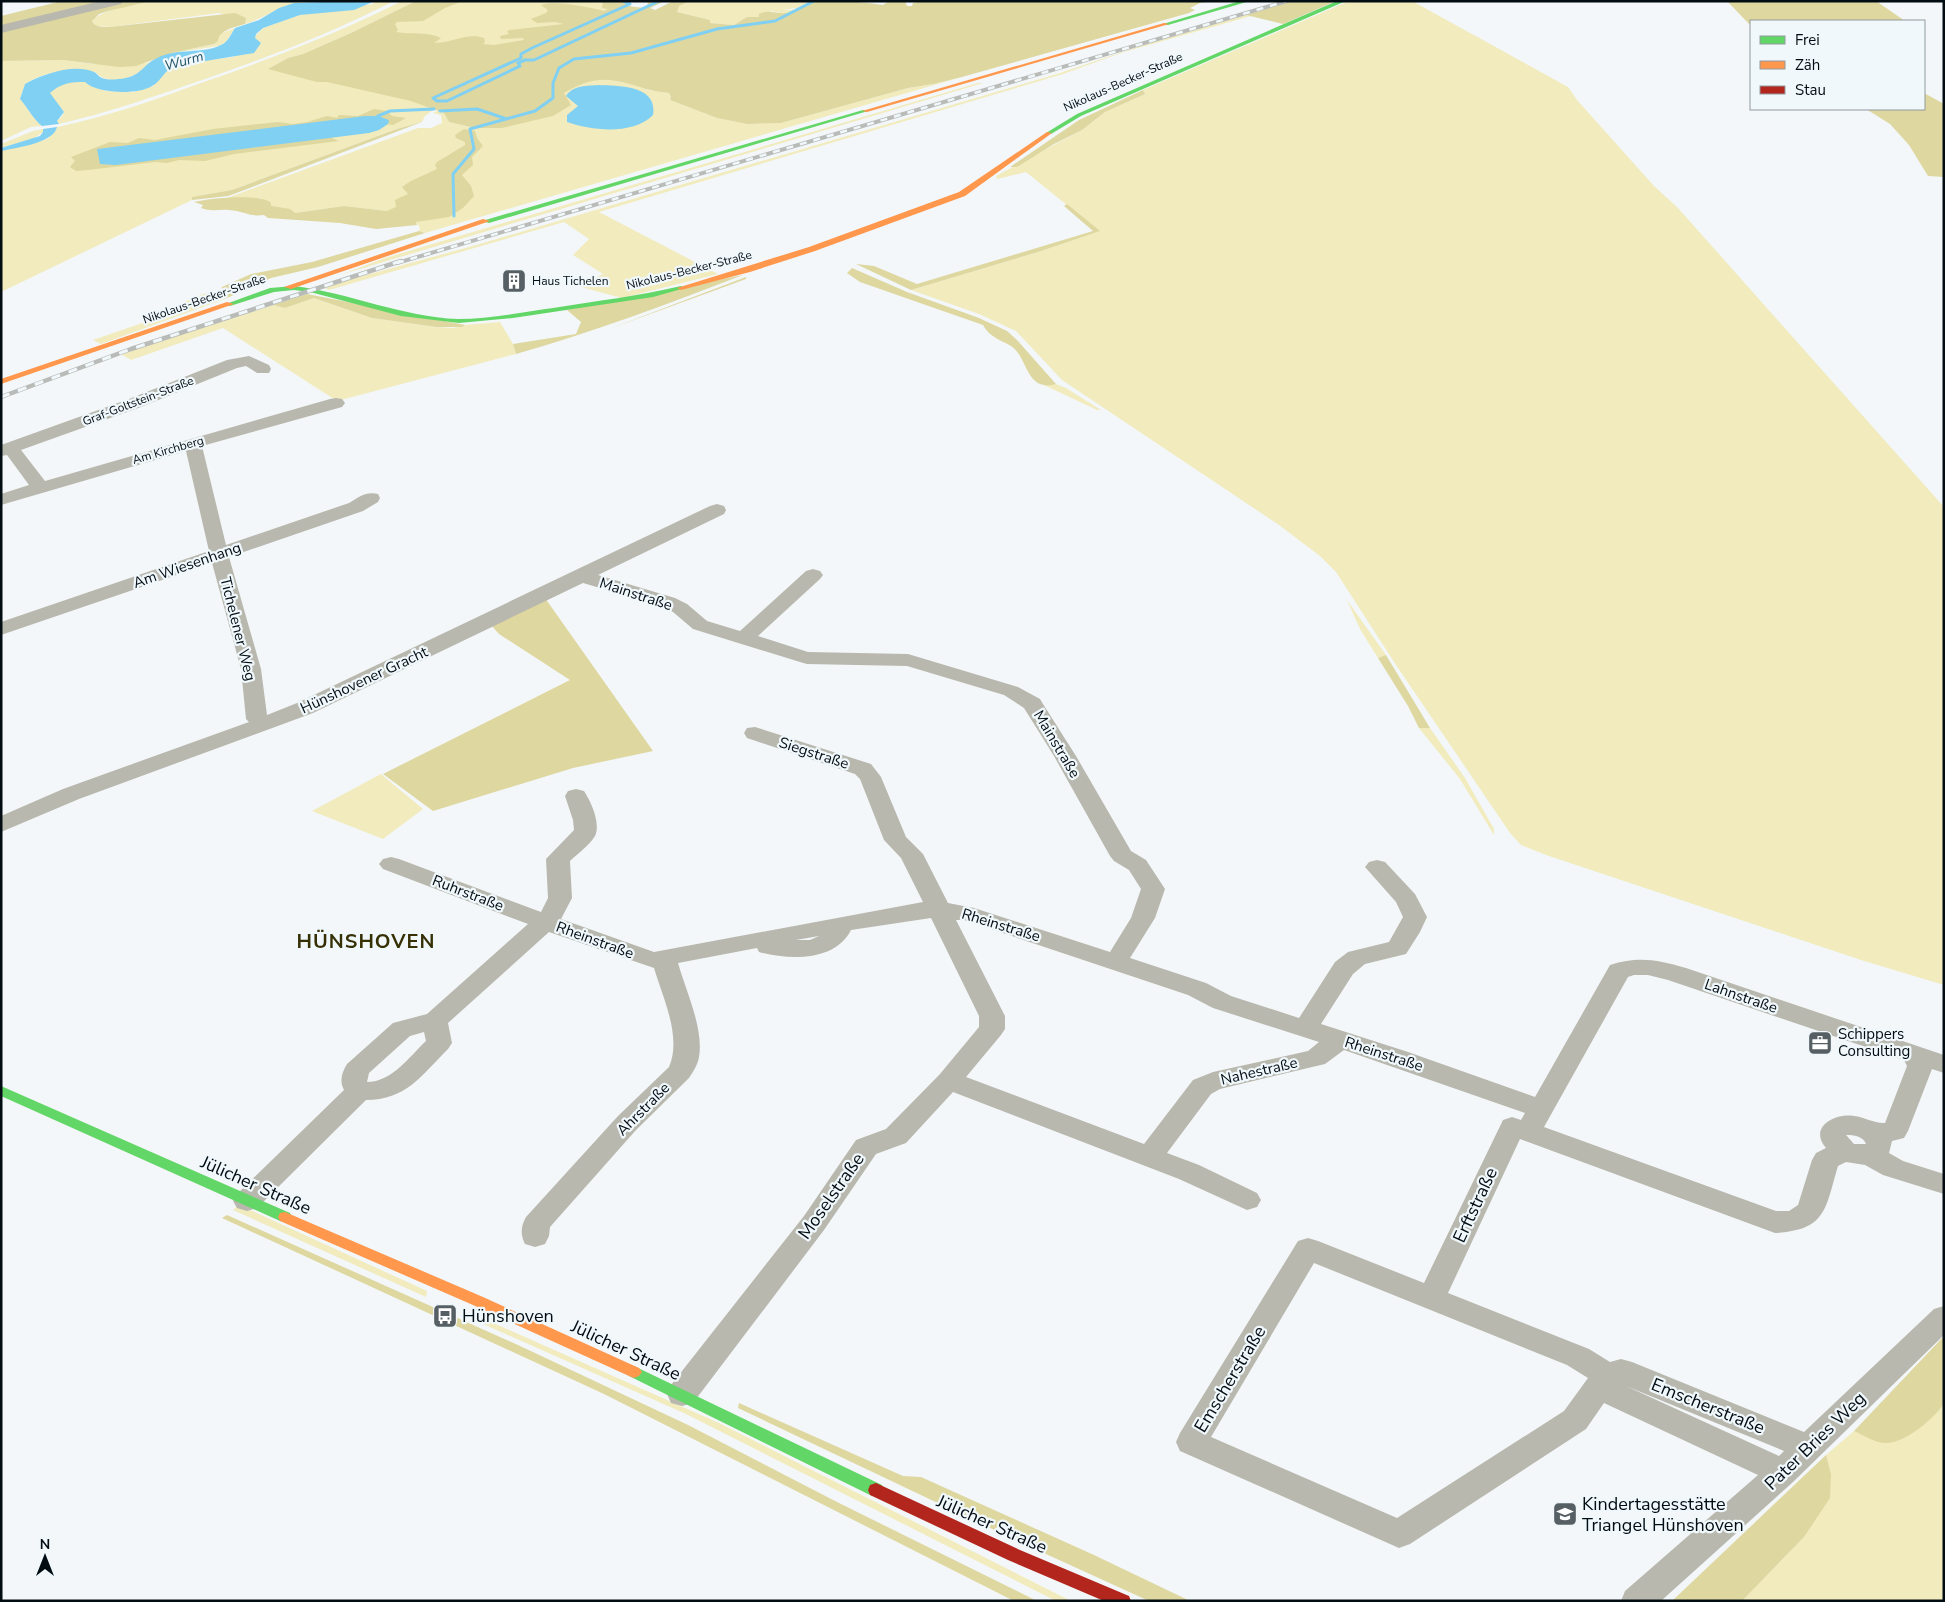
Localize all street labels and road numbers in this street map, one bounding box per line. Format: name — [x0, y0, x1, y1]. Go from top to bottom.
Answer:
street label: Nikolaus-Becker-Straße — [1061, 49, 1185, 115]
street label: Nikolaus-Becker-Straße — [625, 247, 753, 293]
street label: Nikolaus-Becker-Straße — [141, 270, 267, 328]
street label: Graf-Goltstein-Straße — [80, 372, 196, 430]
street label: Am Kirchberg — [130, 432, 206, 468]
street label: Am Wiesenhang — [130, 537, 244, 593]
street label: Mainstraße — [597, 573, 675, 615]
street label: Tichelener Weg — [215, 575, 261, 683]
street label: Hünshovener Gracht — [297, 641, 432, 718]
street label: Mainstraße — [1029, 706, 1085, 782]
street label: Siegstraße — [777, 732, 851, 774]
street label: Ruhrstraße — [429, 870, 507, 916]
street label: Rheinstraße — [959, 904, 1043, 946]
street label: Rheinstraße — [553, 917, 637, 963]
street label: Lahnstraße — [1702, 974, 1780, 1018]
street label: Rheinstraße — [1342, 1032, 1426, 1076]
street label: Nahestraße — [1219, 1052, 1299, 1090]
street label: Ahrstraße — [612, 1078, 674, 1140]
street label: Moselstraße — [792, 1148, 870, 1244]
street label: Jülicher Straße — [196, 1150, 315, 1220]
street label: Erftstraße — [1447, 1163, 1503, 1247]
street label: Jülicher Straße — [566, 1314, 685, 1386]
street label: Emscherstraße — [1189, 1321, 1271, 1437]
street label: Emscherstraße — [1648, 1372, 1768, 1440]
street label: Pater Bries Weg — [1759, 1387, 1871, 1495]
street label: Jülicher Straße — [932, 1489, 1051, 1559]

